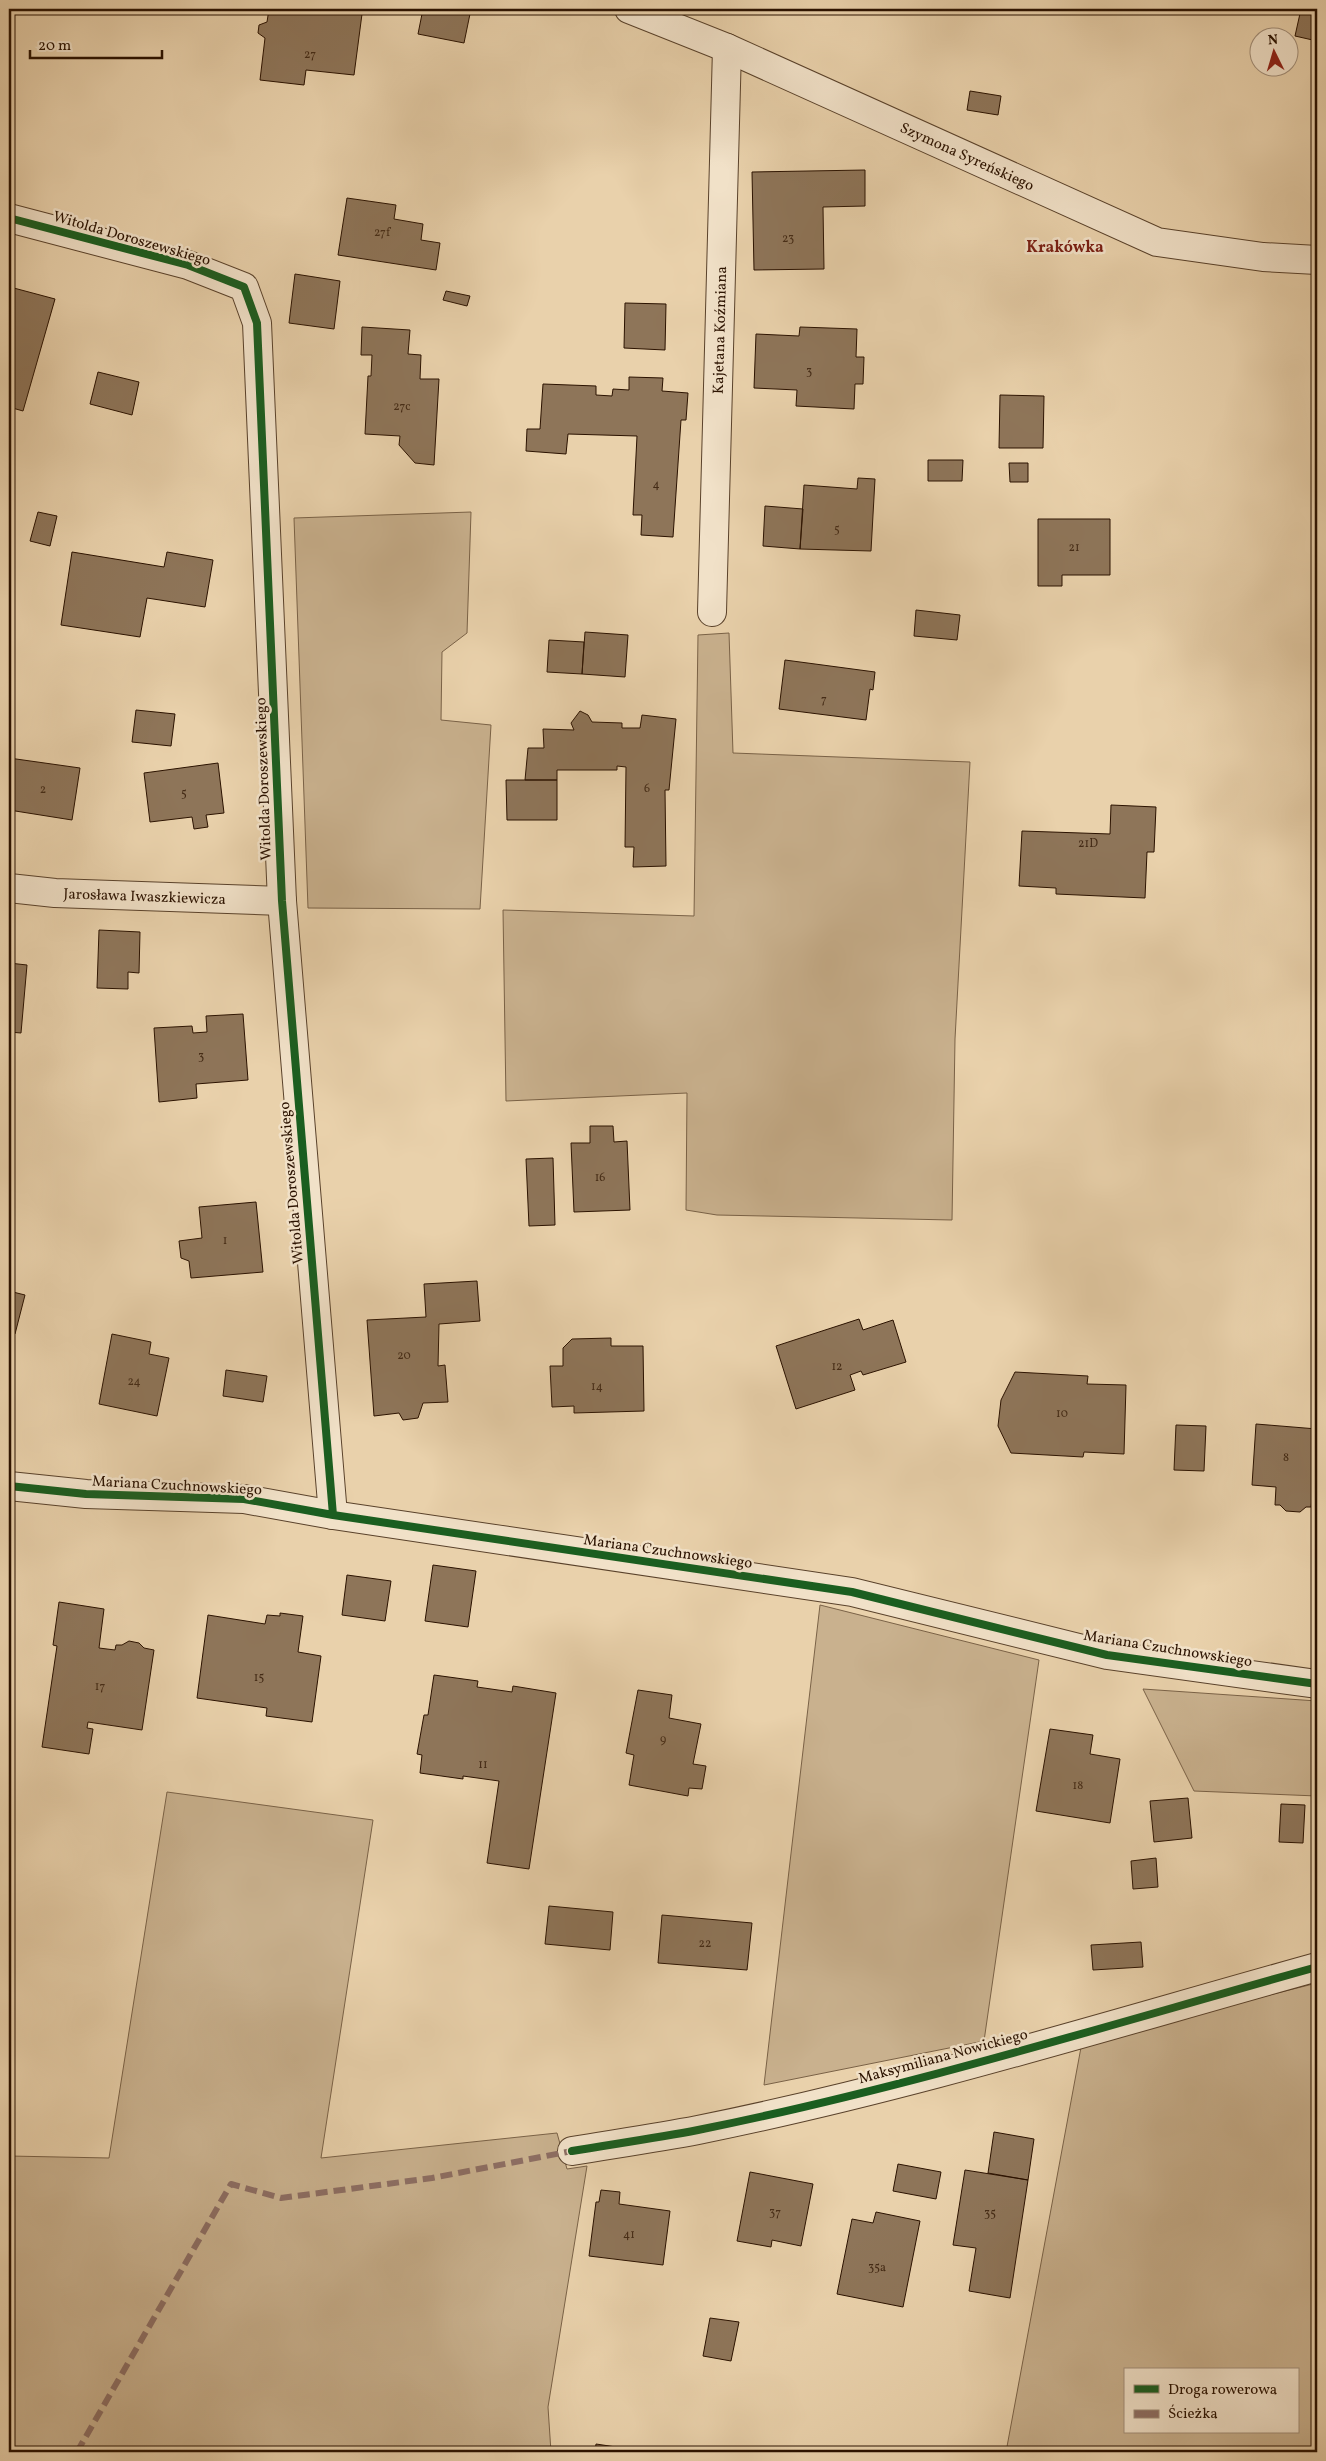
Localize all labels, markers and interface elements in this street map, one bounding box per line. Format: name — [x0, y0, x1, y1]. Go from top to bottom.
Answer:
scale bar — [30, 28, 162, 60]
north arrow — [1248, 28, 1298, 78]
text: N — [1267, 31, 1279, 50]
text: 20 m — [38, 36, 71, 57]
house number: 27 — [304, 47, 316, 63]
street label: Szymona Syreńskiego — [896, 118, 1037, 197]
street label: Witolda Doroszewskiego — [50, 207, 213, 272]
house number: 27f — [374, 225, 392, 241]
house number: 23 — [782, 231, 794, 247]
district label: Krakówka — [1026, 237, 1104, 259]
street label: Kajetana Koźmiana — [709, 266, 733, 394]
house number: 3 — [806, 364, 812, 380]
house number: 27c — [393, 399, 411, 415]
house number: 4 — [652, 477, 660, 493]
house number: 5 — [834, 522, 840, 538]
house number: 21 — [1068, 540, 1080, 556]
house number: 7 — [821, 692, 827, 708]
street label: Witolda Doroszewskiego — [251, 697, 278, 861]
house number: 6 — [644, 781, 650, 797]
house number: 2 — [40, 782, 46, 798]
house number: 5 — [181, 786, 187, 802]
house number: 21D — [1078, 836, 1098, 852]
street label: Jarosława Iwaszkiewicza — [63, 884, 226, 911]
house number: 3 — [198, 1049, 204, 1065]
street label: Witolda Doroszewskiego — [275, 1101, 310, 1265]
house number: 16 — [595, 1170, 605, 1186]
house number: 1 — [223, 1233, 227, 1249]
house number: 20 — [397, 1348, 411, 1364]
house number: 12 — [831, 1359, 843, 1375]
house number: 24 — [127, 1374, 141, 1390]
house number: 14 — [591, 1379, 603, 1395]
house number: 10 — [1056, 1406, 1068, 1422]
house number: 8 — [1283, 1450, 1289, 1466]
street label: Mariana Czuchnowskiego — [91, 1472, 263, 1501]
street label: Mariana Czuchnowskiego — [582, 1530, 754, 1575]
street label: Mariana Czuchnowskiego — [1082, 1626, 1254, 1673]
house number: 15 — [254, 1670, 264, 1686]
house number: 17 — [95, 1679, 105, 1695]
house number: 9 — [660, 1732, 666, 1748]
house number: 11 — [478, 1757, 488, 1773]
house number: 18 — [1073, 1778, 1083, 1794]
house number: 22 — [699, 1936, 711, 1952]
street label: Maksymiliana Nowickiego — [856, 2025, 1030, 2090]
house number: 37 — [769, 2205, 781, 2221]
house number: 35 — [984, 2206, 996, 2222]
house number: 41 — [623, 2227, 635, 2243]
house number: 35a — [868, 2260, 886, 2276]
legend — [1124, 2368, 1298, 2434]
text: Droga rowerowa — [1168, 2380, 1277, 2401]
text: Ścieżka — [1168, 2404, 1218, 2425]

